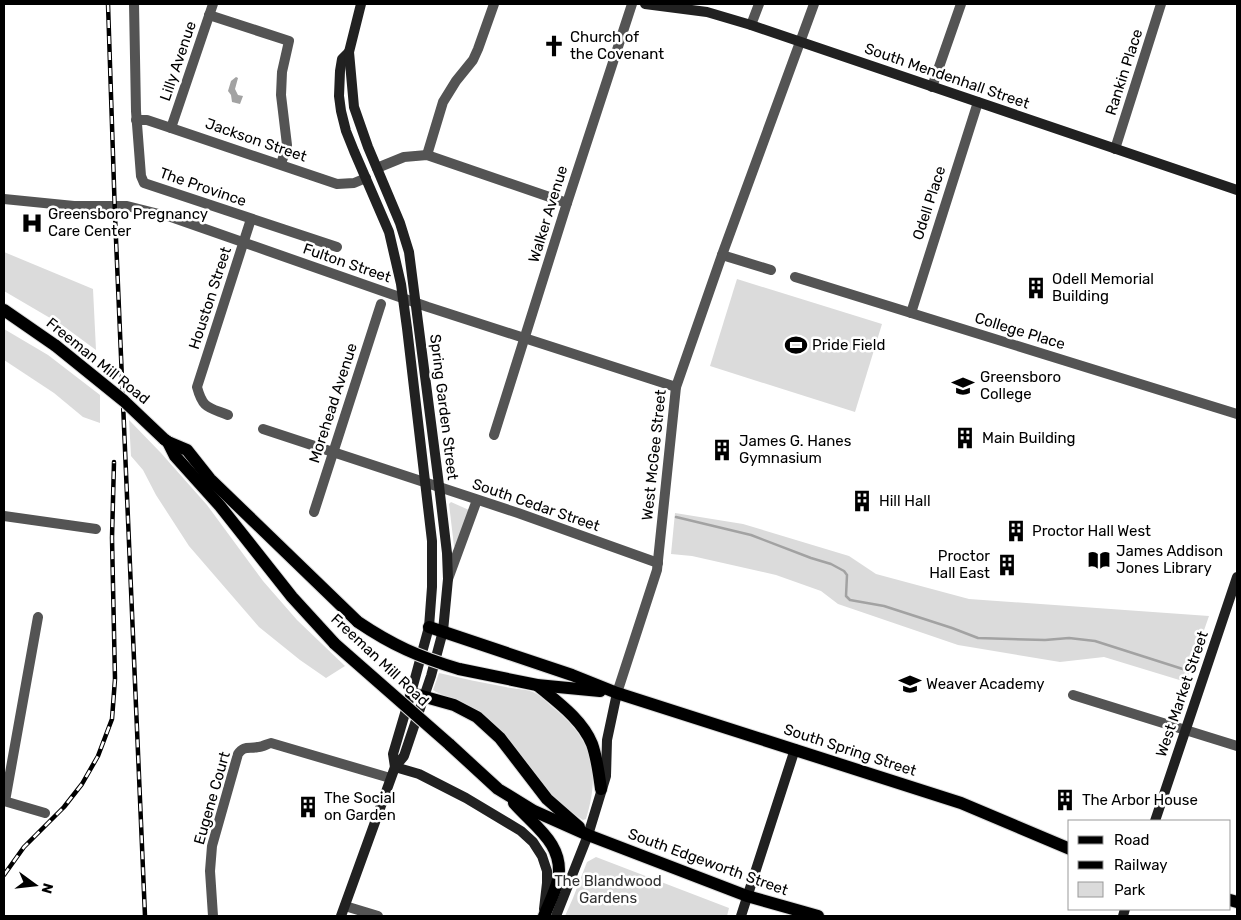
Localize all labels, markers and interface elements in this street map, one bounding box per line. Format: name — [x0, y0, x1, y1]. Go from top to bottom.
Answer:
street label: Lilly Avenue — [156, 19, 200, 103]
street label: Rankin Place — [1102, 27, 1146, 117]
place label: Church of the Covenant — [570, 28, 664, 63]
church icon: Church of the Covenant — [541, 33, 567, 59]
street label: South Mendenhall Street — [862, 39, 1032, 113]
street label: Jackson Street — [203, 114, 309, 166]
street label: Walker Avenue — [525, 163, 571, 265]
street label: The Province — [157, 164, 249, 210]
street label: Odell Place — [909, 164, 949, 242]
place label: Greensboro Pregnancy Care Center — [48, 205, 208, 240]
hospital icon: Greensboro Pregnancy Care Center — [19, 210, 45, 236]
street label: Fulton Street — [301, 240, 393, 287]
street label: Houston Street — [185, 244, 235, 351]
place label: Odell Memorial Building — [1052, 270, 1154, 305]
building icon: Odell Memorial Building — [1023, 275, 1049, 301]
street label: College Place — [973, 309, 1067, 353]
street label: Freeman Mill Road — [43, 314, 153, 408]
sports icon: Pride Field — [783, 332, 809, 358]
street label: Spring Garden Street — [426, 333, 462, 481]
place label: Pride Field — [812, 336, 885, 354]
street label: Morehead Avenue — [305, 341, 361, 465]
place label: Greensboro College — [980, 368, 1061, 403]
school or university icon: Greensboro College — [950, 373, 976, 399]
street label: West McGee Street — [638, 389, 670, 521]
building icon: Main Building — [952, 425, 978, 451]
place label: Main Building — [982, 429, 1076, 447]
place label: James G. Hanes Gymnasium — [739, 432, 852, 467]
building icon: James G. Hanes Gymnasium — [709, 437, 735, 463]
street label: South Cedar Street — [470, 475, 602, 535]
building icon: Hill Hall — [849, 488, 875, 514]
place label: Hill Hall — [879, 492, 931, 510]
building icon: Proctor Hall West — [1003, 518, 1029, 544]
place label: Proctor Hall West — [1032, 522, 1151, 540]
place label: James Addison Jones Library — [1116, 542, 1223, 577]
place label: Proctor Hall East — [929, 547, 990, 582]
library icon: James Addison Jones Library — [1086, 547, 1112, 573]
building icon: Proctor Hall East — [994, 552, 1020, 578]
street label: Freeman Mill Road — [327, 610, 433, 710]
street label: West Market Street — [1152, 629, 1212, 759]
school or university icon: Weaver Academy — [897, 671, 923, 697]
place label: Weaver Academy — [926, 675, 1045, 693]
street label: South Spring Street — [781, 720, 919, 780]
street label: Eugene Court — [190, 749, 234, 847]
building icon: The Arbor House — [1052, 787, 1078, 813]
place label: The Social on Garden — [324, 789, 396, 824]
place label: The Arbor House — [1082, 791, 1198, 809]
building icon: The Social on Garden — [295, 794, 321, 820]
legend — [1068, 820, 1231, 910]
street label: South Edgeworth Street — [626, 825, 791, 899]
text: Road — [1114, 831, 1150, 849]
text: Railway — [1114, 856, 1168, 874]
north arrow — [10, 860, 60, 910]
park label: The Blandwood Gardens — [554, 872, 662, 907]
text: N — [38, 881, 57, 895]
text: Park — [1114, 881, 1145, 899]

